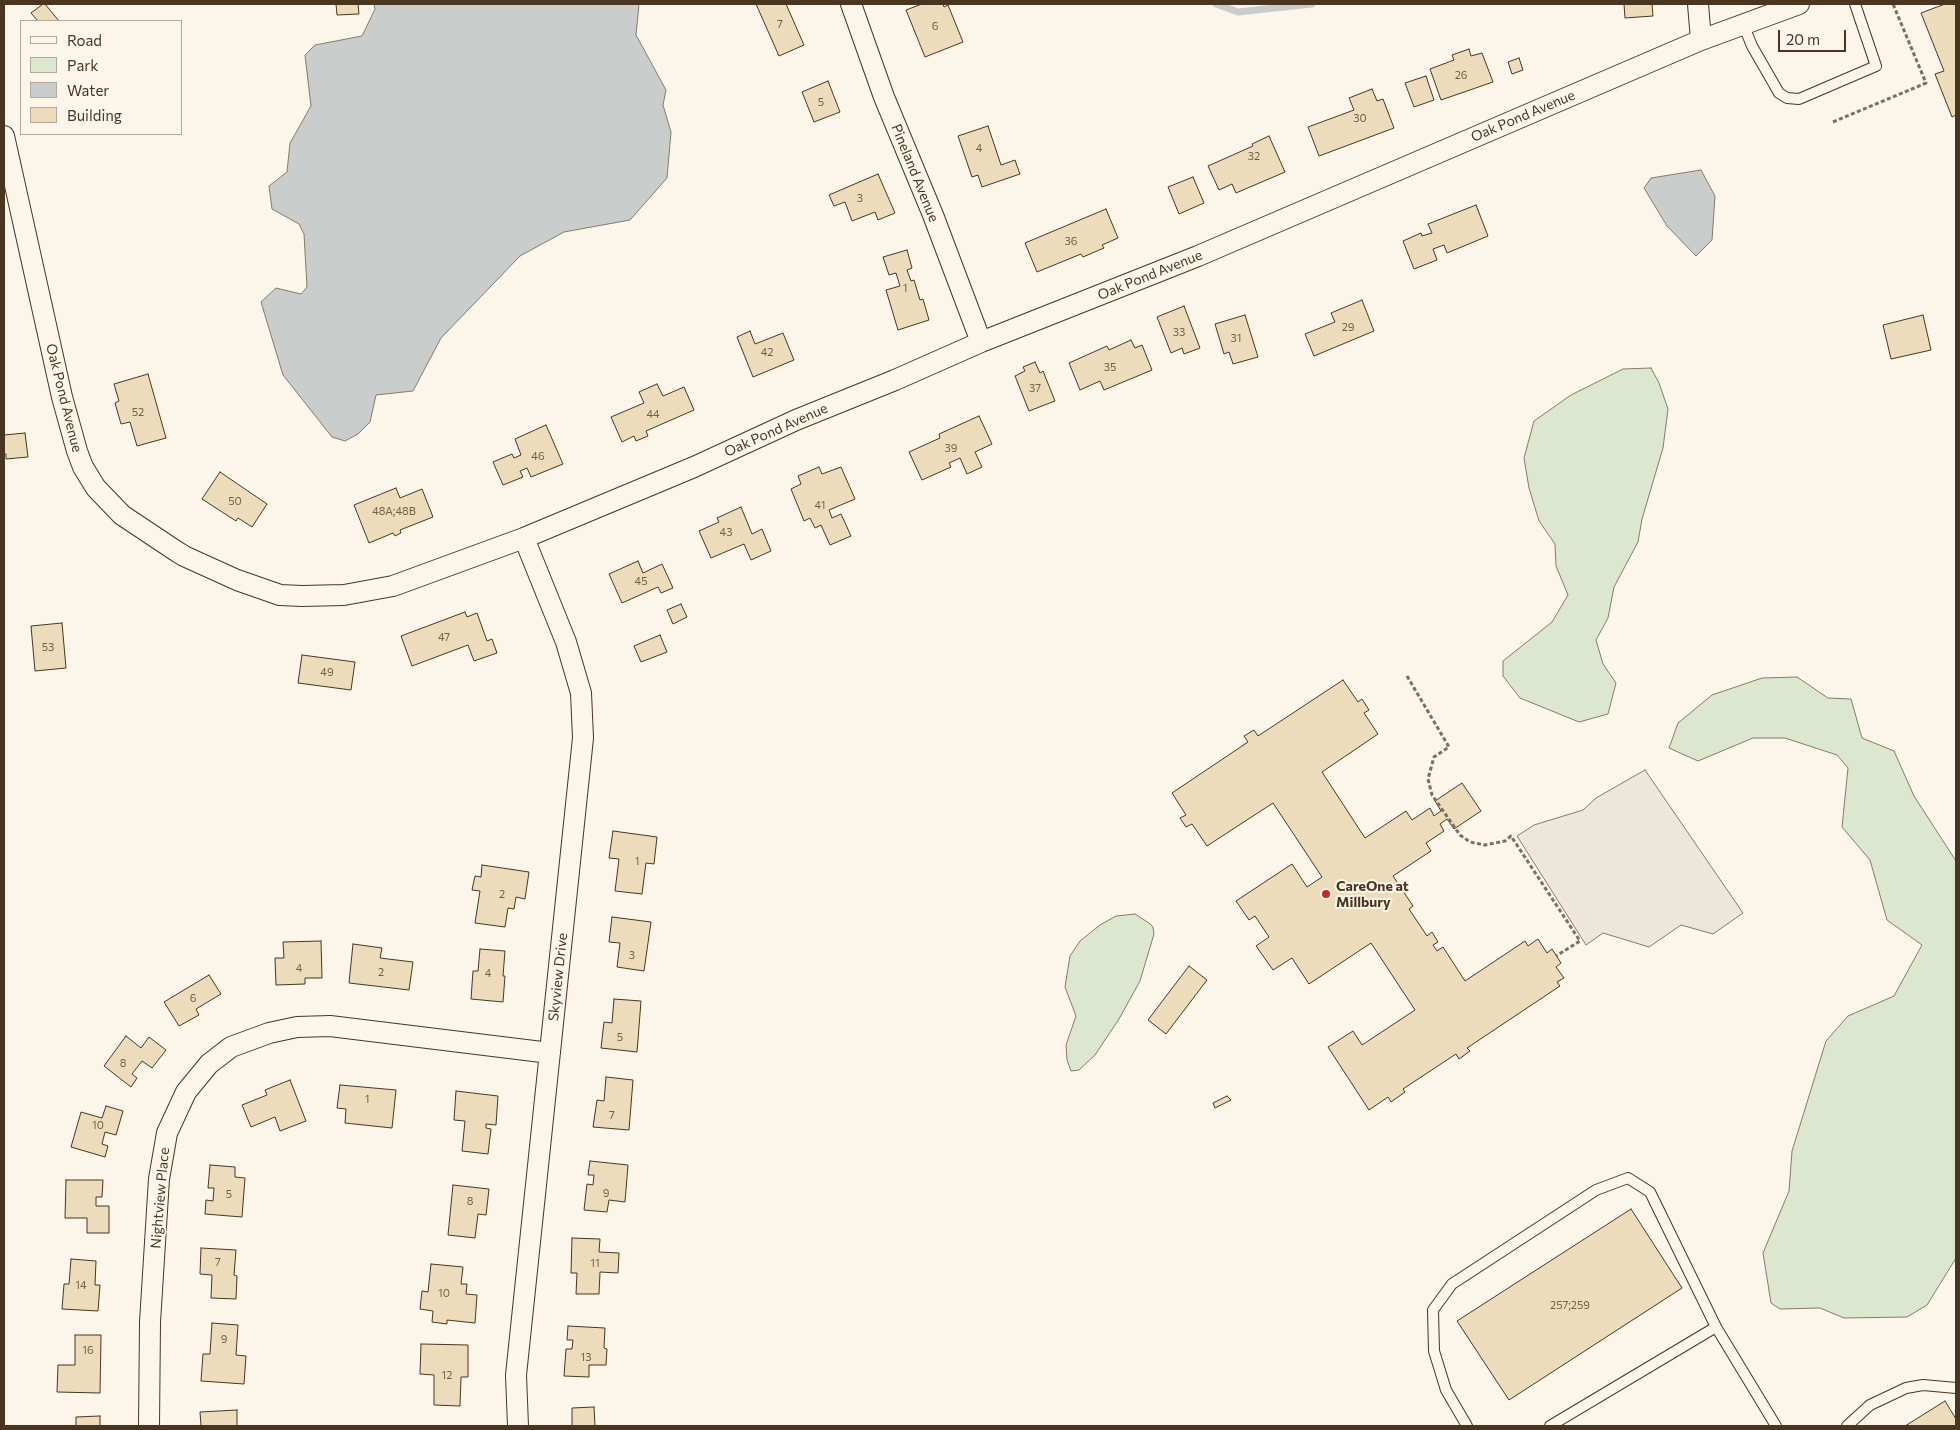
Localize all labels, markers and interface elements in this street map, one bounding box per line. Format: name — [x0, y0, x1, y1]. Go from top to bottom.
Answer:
house number: 7 — [777, 17, 783, 31]
house number: 6 — [932, 19, 938, 33]
legend — [20, 20, 182, 135]
scale bar — [1780, 20, 1848, 52]
text: 20 m — [1786, 30, 1820, 48]
text: Road — [67, 31, 102, 49]
text: Park — [67, 56, 98, 74]
house number: 26 — [1455, 68, 1467, 82]
text: Water — [67, 81, 109, 99]
street label: Oak Pond Avenue — [1468, 87, 1578, 145]
house number: 5 — [818, 95, 824, 109]
text: Building — [67, 106, 122, 124]
house number: 30 — [1353, 111, 1367, 125]
street label: Pineland Avenue — [888, 122, 942, 224]
house number: 4 — [976, 141, 982, 155]
house number: 32 — [1248, 149, 1260, 163]
house number: 3 — [857, 191, 863, 205]
house number: 36 — [1065, 234, 1077, 248]
street label: Oak Pond Avenue — [1095, 246, 1205, 304]
house number: 1 — [903, 281, 907, 295]
house number: 29 — [1342, 320, 1354, 334]
house number: 33 — [1173, 325, 1185, 339]
house number: 31 — [1231, 331, 1241, 345]
street label: Oak Pond Avenue — [42, 342, 86, 454]
house number: 42 — [761, 345, 773, 359]
house number: 35 — [1104, 360, 1116, 374]
house number: 37 — [1029, 381, 1041, 395]
street label: Oak Pond Avenue — [722, 400, 830, 460]
house number: 52 — [132, 405, 144, 419]
house number: 44 — [646, 407, 660, 421]
house number: 39 — [945, 441, 957, 455]
house number: 46 — [531, 449, 545, 463]
house number: 50 — [228, 494, 242, 508]
house number: 41 — [815, 498, 825, 512]
house number: 48A;48B — [372, 504, 416, 518]
house number: 43 — [720, 525, 732, 539]
house number: 45 — [635, 574, 647, 588]
house number: 47 — [438, 630, 450, 644]
house number: 53 — [42, 640, 54, 654]
house number: 49 — [320, 665, 334, 679]
house number: 1 — [635, 854, 639, 868]
place label: CareOne at Millbury — [1336, 878, 1409, 910]
house number: 2 — [499, 887, 505, 901]
marker: CareOne at Millbury — [1320, 888, 1332, 900]
street label: Skyview Drive — [545, 932, 571, 1022]
house number: 3 — [629, 948, 635, 962]
house number: 4 — [296, 961, 302, 975]
house number: 2 — [378, 965, 384, 979]
house number: 4 — [485, 966, 491, 980]
house number: 6 — [190, 991, 196, 1005]
house number: 5 — [617, 1030, 623, 1044]
house number: 8 — [120, 1056, 126, 1070]
house number: 1 — [365, 1092, 369, 1106]
house number: 7 — [609, 1108, 615, 1122]
house number: 10 — [92, 1118, 104, 1132]
street label: Nightview Place — [147, 1147, 173, 1249]
house number: 9 — [603, 1186, 609, 1200]
house number: 5 — [226, 1187, 232, 1201]
house number: 8 — [467, 1194, 473, 1208]
house number: 7 — [215, 1255, 221, 1269]
house number: 11 — [590, 1256, 600, 1270]
house number: 14 — [75, 1278, 87, 1292]
house number: 10 — [438, 1286, 450, 1300]
house number: 257;259 — [1550, 1298, 1590, 1312]
house number: 9 — [221, 1332, 227, 1346]
house number: 16 — [82, 1343, 94, 1357]
house number: 13 — [581, 1350, 591, 1364]
house number: 12 — [442, 1368, 452, 1382]

